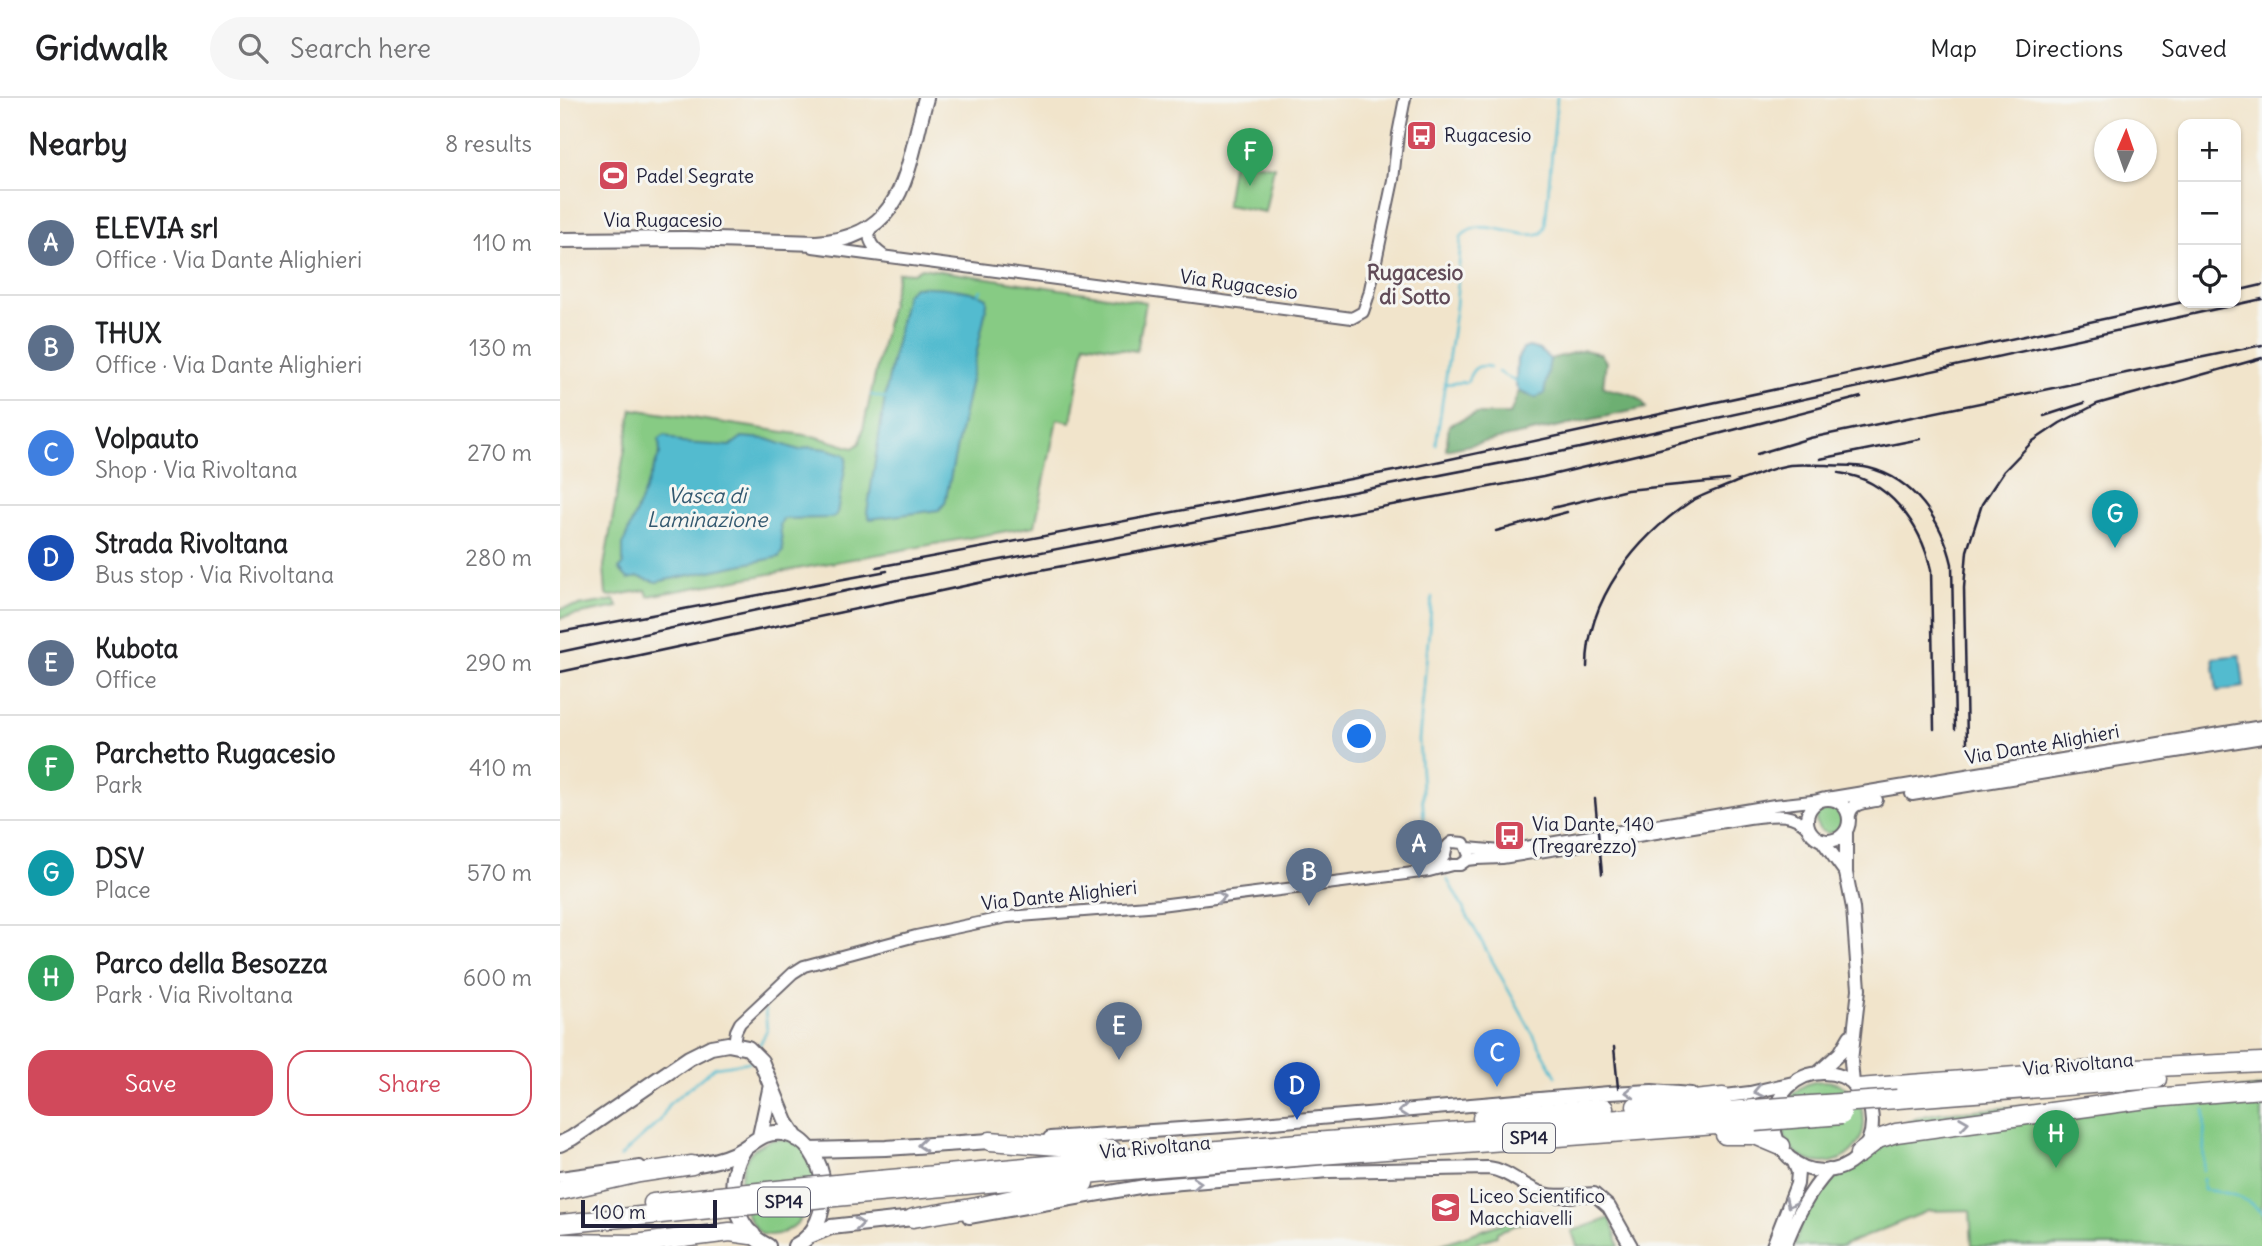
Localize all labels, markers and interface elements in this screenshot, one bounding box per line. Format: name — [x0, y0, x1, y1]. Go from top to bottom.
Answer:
search box — [210, 17, 700, 80]
text: Gridwalk — [35, 27, 168, 69]
icon: search — [234, 29, 272, 67]
text: Search here — [290, 32, 431, 65]
text: Map — [1930, 33, 1977, 63]
text: Directions — [2015, 33, 2123, 63]
text: Saved — [2161, 33, 2227, 63]
bus stop icon: Rugacesio — [1404, 118, 1438, 152]
north arrow — [2094, 119, 2157, 182]
map controls — [2178, 119, 2241, 308]
button: + — [2178, 119, 2241, 182]
place label: Rugacesio — [1444, 123, 1532, 147]
text: Nearby — [28, 125, 128, 163]
pin: F — [1227, 128, 1273, 186]
text: 8 results — [445, 129, 532, 158]
sports icon: Padel Segrate — [596, 159, 630, 193]
place label: Padel Segrate — [636, 164, 754, 188]
button: − — [2178, 182, 2241, 245]
street label: Via Rugacesio — [604, 208, 723, 232]
text: ELEVIA srl — [95, 212, 218, 245]
text: A — [44, 228, 58, 257]
text: 110 m — [473, 228, 532, 257]
text: Office · Via Dante Alighieri — [95, 245, 362, 274]
button: locate — [2178, 245, 2241, 308]
district label: Rugacesio di Sotto — [1367, 259, 1464, 310]
street label: Via Rugacesio — [1178, 264, 1300, 304]
text: THUX — [95, 317, 161, 350]
text: B — [43, 333, 59, 362]
text: 130 m — [469, 333, 532, 362]
text: Office · Via Dante Alighieri — [95, 350, 362, 379]
text: Volpauto — [95, 422, 199, 455]
text: C — [43, 438, 59, 467]
text: 270 m — [467, 438, 532, 467]
text: Shop · Via Rivoltana — [95, 455, 298, 484]
water label: Vasca di Laminazione — [647, 482, 769, 533]
pin: G — [2092, 490, 2138, 548]
text: Strada Rivoltana — [95, 527, 288, 560]
text: D — [43, 543, 59, 572]
text: 280 m — [465, 543, 532, 572]
text: Bus stop · Via Rivoltana — [95, 560, 334, 589]
text: Kubota — [95, 632, 178, 665]
text: E — [44, 648, 58, 677]
text: 290 m — [465, 648, 532, 677]
text: Office — [95, 665, 157, 694]
your location — [1342, 719, 1376, 753]
street label: Via Dante Alighieri — [1963, 719, 2121, 769]
text: Parchetto Rugacesio — [95, 737, 336, 770]
text: F — [44, 753, 58, 782]
text: 410 m — [469, 753, 532, 782]
text: Park — [95, 770, 143, 799]
place label: Via Dante, 140 (Tregarezzo) — [1532, 812, 1655, 858]
bus stop icon: Via Dante, 140 (Tregarezzo) — [1492, 818, 1526, 852]
pin: A — [1396, 820, 1442, 878]
text: DSV — [95, 842, 144, 875]
pin: B — [1286, 848, 1332, 906]
text: G — [43, 858, 59, 887]
text: 570 m — [467, 858, 532, 887]
text: Place — [95, 875, 151, 904]
street label: Via Dante Alighieri — [980, 875, 1138, 915]
one-way arrow — [1215, 890, 1227, 905]
text: Parco della Besozza — [95, 947, 328, 980]
text: H — [43, 963, 59, 992]
text: 600 m — [463, 963, 532, 992]
text: Park · Via Rivoltana — [95, 980, 293, 1009]
pin: E — [1096, 1002, 1142, 1060]
pin: C — [1474, 1029, 1520, 1087]
street label: Via Rivoltana — [2022, 1047, 2135, 1081]
button: Save — [28, 1050, 273, 1116]
button: Share — [287, 1050, 532, 1116]
pin: D — [1274, 1062, 1320, 1120]
one-way arrow — [1752, 1083, 1764, 1098]
one-way arrow — [1624, 1085, 1635, 1100]
one-way arrow — [1398, 1103, 1409, 1118]
pin: H — [2033, 1110, 2079, 1168]
one-way arrow — [1958, 1116, 1970, 1131]
road number: SP14 — [1503, 1124, 1555, 1153]
street label: Via Rivoltana — [1099, 1130, 1212, 1164]
one-way arrow — [917, 1137, 928, 1152]
one-way arrow — [1191, 1175, 1202, 1190]
place label: Liceo Scientifico Macchiavelli — [1469, 1184, 1605, 1230]
road number: SP14 — [758, 1188, 810, 1217]
school or university icon: Liceo Scientifico Macchiavelli — [1429, 1190, 1463, 1224]
one-way arrow — [1784, 1196, 1798, 1209]
scale bar — [581, 1197, 718, 1229]
text: 100 m — [592, 1200, 646, 1224]
one-way arrow — [853, 1216, 865, 1231]

